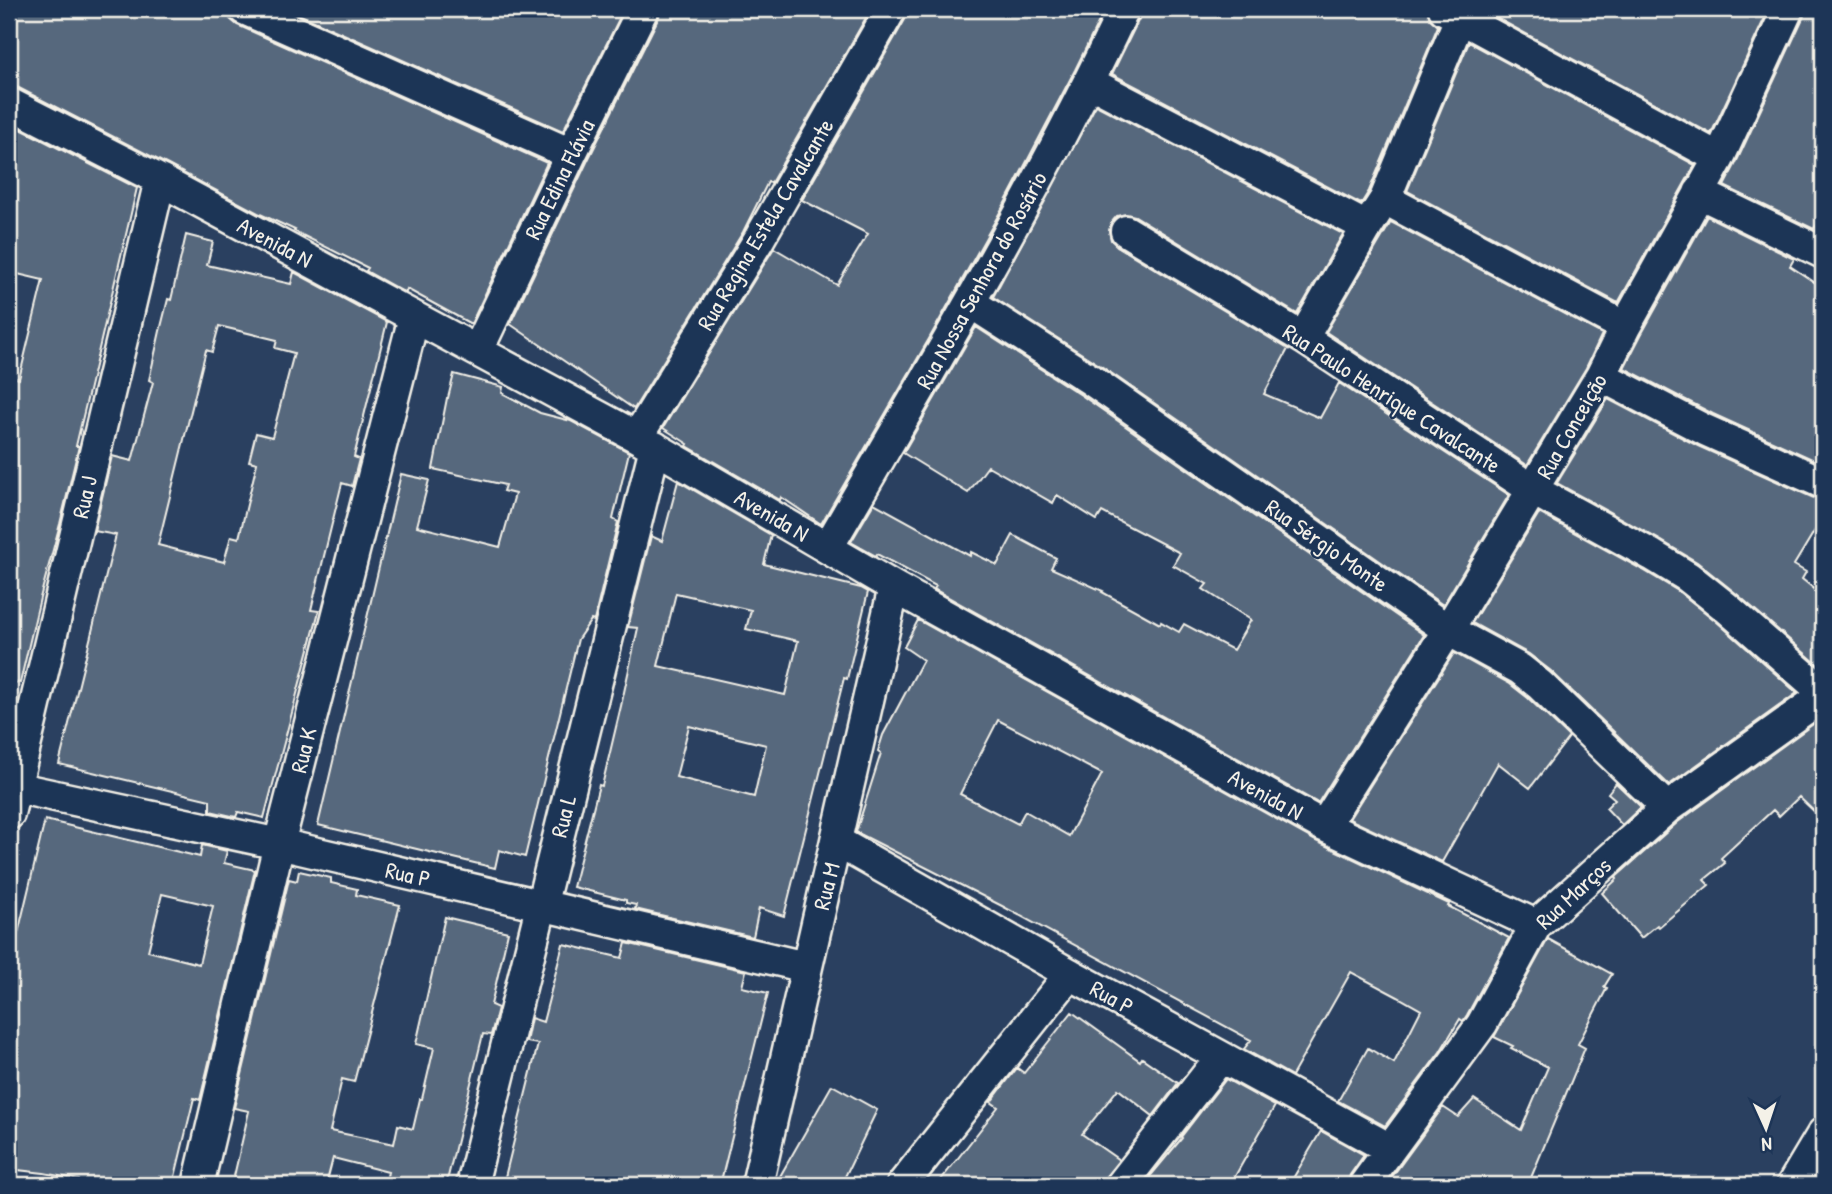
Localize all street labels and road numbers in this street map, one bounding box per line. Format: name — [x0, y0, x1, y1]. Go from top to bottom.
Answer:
street label: Rua Regina Estela Cavalcante — [690, 113, 840, 335]
street label: Rua Edina Flávia — [517, 114, 601, 244]
street label: Rua Nossa Senhora do Rosário — [908, 166, 1054, 394]
street label: Avenida N — [232, 209, 318, 275]
street label: Rua Paulo Henrique Cavalcante — [1277, 316, 1507, 480]
street label: Rua Conceição — [1528, 368, 1614, 484]
street label: Rua J — [64, 473, 104, 521]
street label: Avenida N — [729, 481, 815, 549]
street label: Rua Sérgio Monte — [1260, 491, 1394, 599]
street label: Rua K — [282, 724, 324, 776]
street label: Avenida N — [1223, 761, 1309, 827]
street label: Rua L — [543, 792, 583, 840]
street label: Rua Marços — [1529, 850, 1618, 936]
street label: Rua P — [383, 854, 433, 894]
street label: Rua M — [805, 859, 847, 913]
street label: Rua P — [1085, 973, 1139, 1021]

